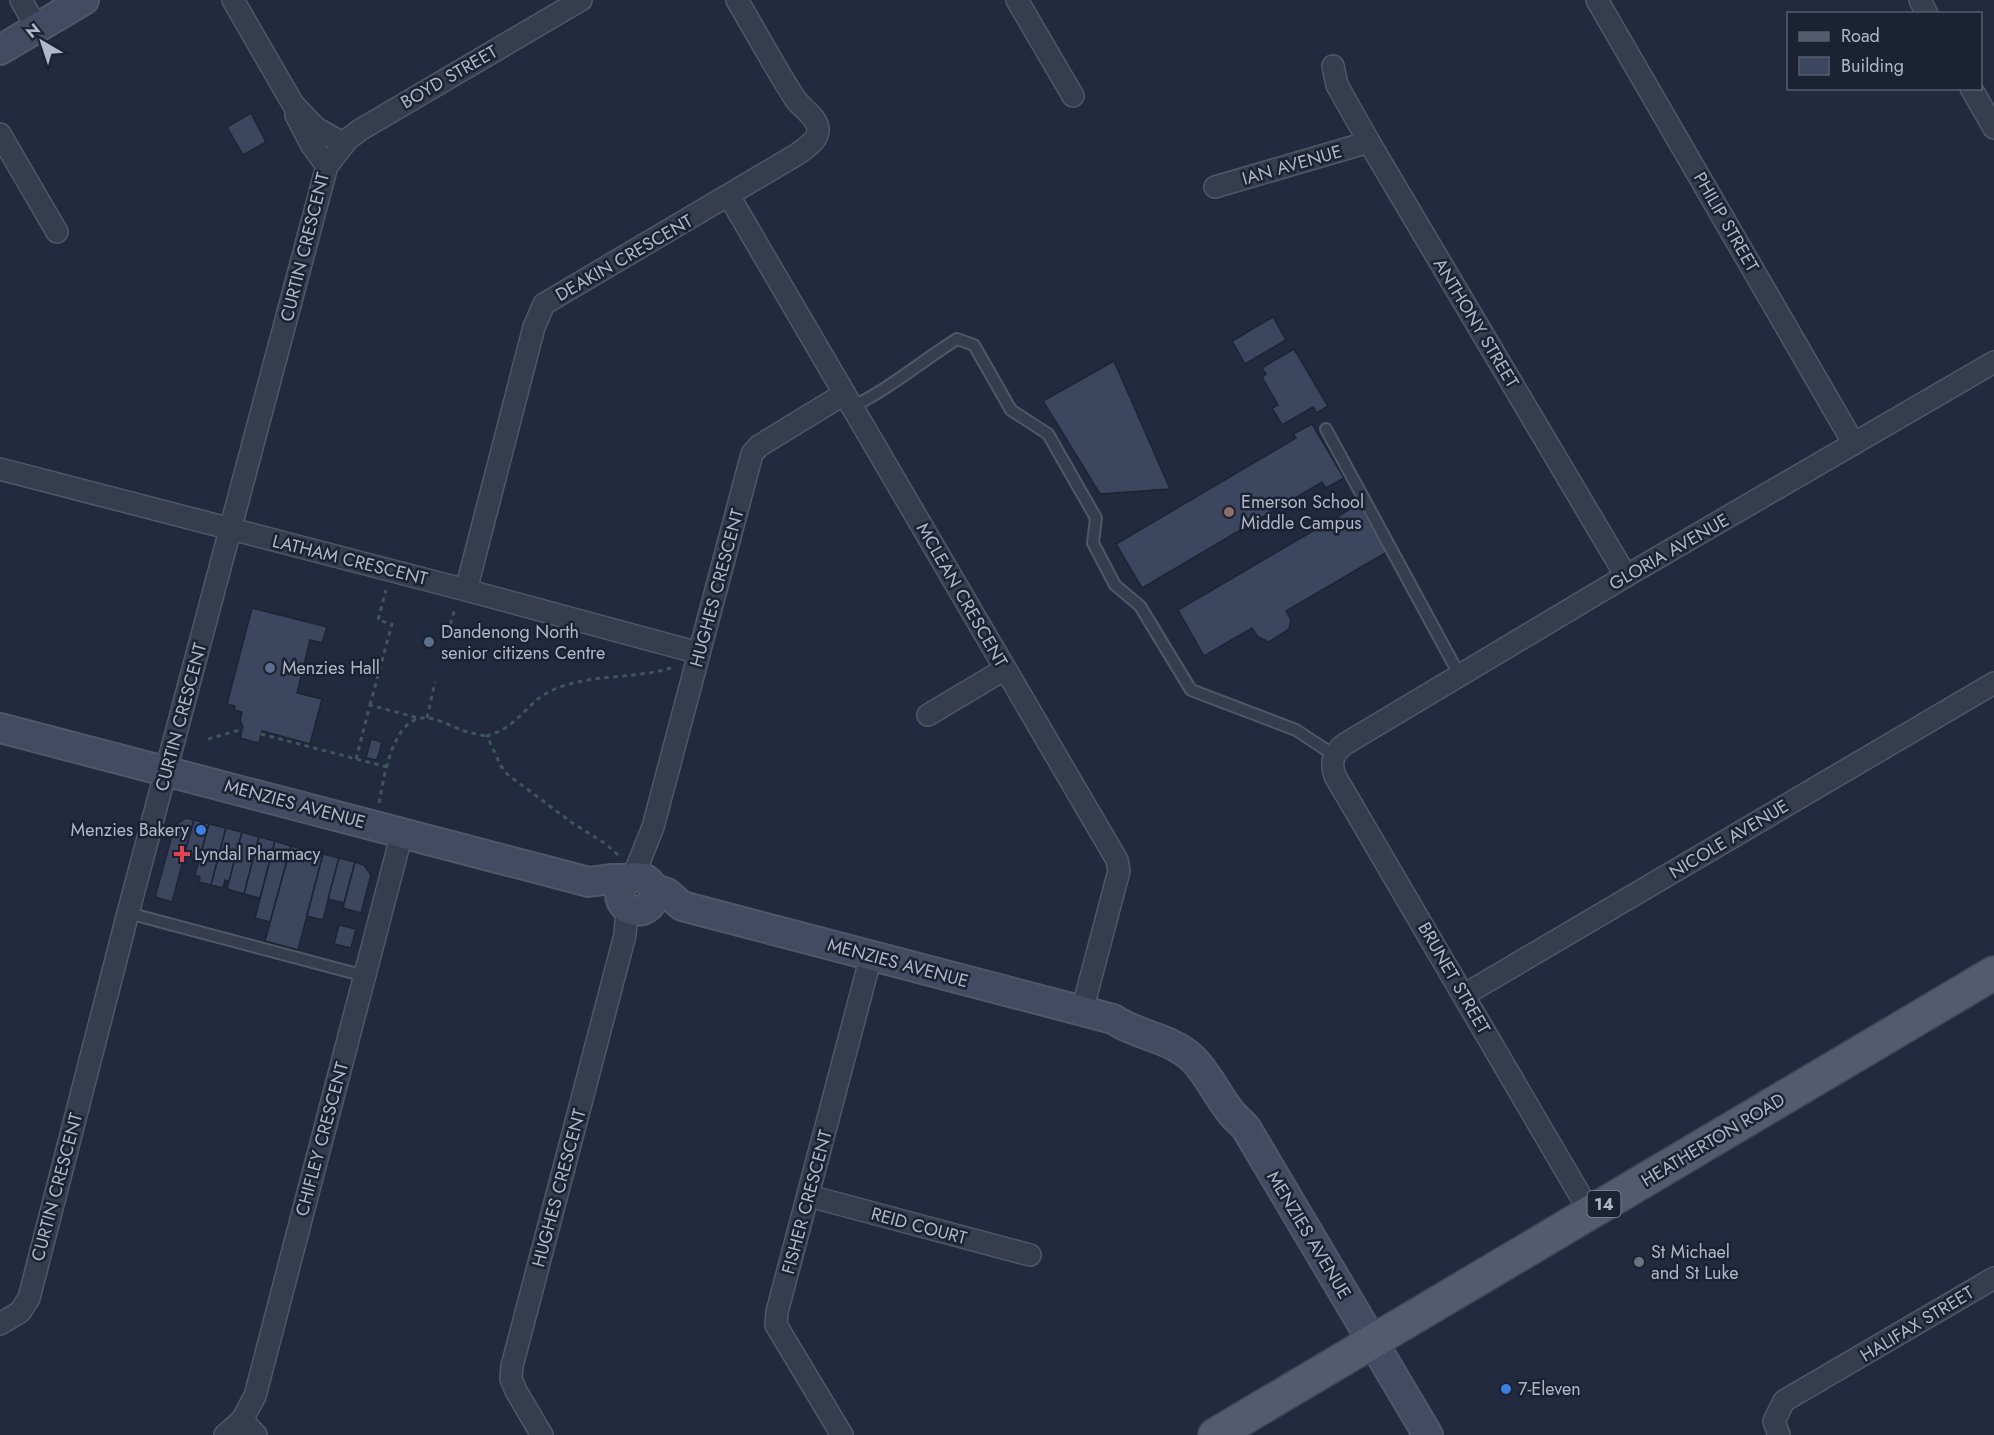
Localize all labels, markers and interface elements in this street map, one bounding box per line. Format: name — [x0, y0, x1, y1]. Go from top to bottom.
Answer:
north arrow — [12, 12, 72, 72]
legend — [1787, 12, 1982, 90]
text: N — [21, 18, 45, 44]
text: Road — [1841, 23, 1880, 49]
street label: BOYD STREET — [396, 38, 503, 115]
text: Building — [1841, 53, 1904, 79]
street label: IAN AVENUE — [1239, 138, 1345, 192]
street label: PHILIP STREET — [1687, 167, 1765, 277]
street label: CURTIN CRESCENT — [274, 169, 336, 324]
street label: DEAKIN CRESCENT — [551, 208, 698, 308]
street label: ANTHONY STREET — [1427, 253, 1525, 393]
place label: Emerson School Middle Campus — [1241, 489, 1364, 536]
street label: HUGHES CRESCENT — [683, 505, 751, 670]
marker: Emerson School Middle Campus — [1222, 505, 1236, 519]
street label: GLORIA AVENUE — [1604, 507, 1734, 597]
street label: MCLEAN CRESCENT — [910, 518, 1014, 673]
street label: LATHAM CRESCENT — [270, 528, 431, 592]
place label: Dandenong North senior citizens Centre — [441, 619, 605, 666]
marker: Dandenong North senior citizens Centre — [422, 635, 436, 649]
street label: CURTIN CRESCENT — [149, 639, 213, 794]
place label: Menzies Hall — [282, 655, 380, 681]
marker: Menzies Hall — [263, 661, 277, 675]
street label: MENZIES AVENUE — [222, 773, 368, 835]
street label: NICOLE AVENUE — [1664, 793, 1794, 885]
place label: Menzies Bakery — [71, 817, 189, 843]
marker: Menzies Bakery — [194, 823, 208, 837]
place label: Lyndal Pharmacy — [194, 841, 320, 867]
marker: Lyndal Pharmacy — [175, 847, 189, 861]
street label: BRUNET STREET — [1411, 917, 1497, 1039]
street label: MENZIES AVENUE — [825, 932, 971, 994]
street label: CHIFLEY CRESCENT — [289, 1058, 355, 1219]
street label: HEATHERTON ROAD — [1636, 1087, 1790, 1193]
street label: HUGHES CRESCENT — [525, 1105, 593, 1270]
street label: CURTIN CRESCENT — [25, 1109, 89, 1264]
street label: FISHER CRESCENT — [775, 1126, 839, 1277]
street label: MENZIES AVENUE — [1261, 1166, 1357, 1304]
road number: 14 — [1588, 1191, 1620, 1217]
street label: REID COURT — [868, 1201, 970, 1251]
place label: St Michael and St Luke — [1651, 1239, 1738, 1286]
marker: St Michael and St Luke — [1632, 1255, 1646, 1269]
street label: HALIFAX STREET — [1855, 1279, 1979, 1368]
place label: 7-Eleven — [1518, 1376, 1581, 1402]
marker: 7-Eleven — [1499, 1382, 1513, 1396]

